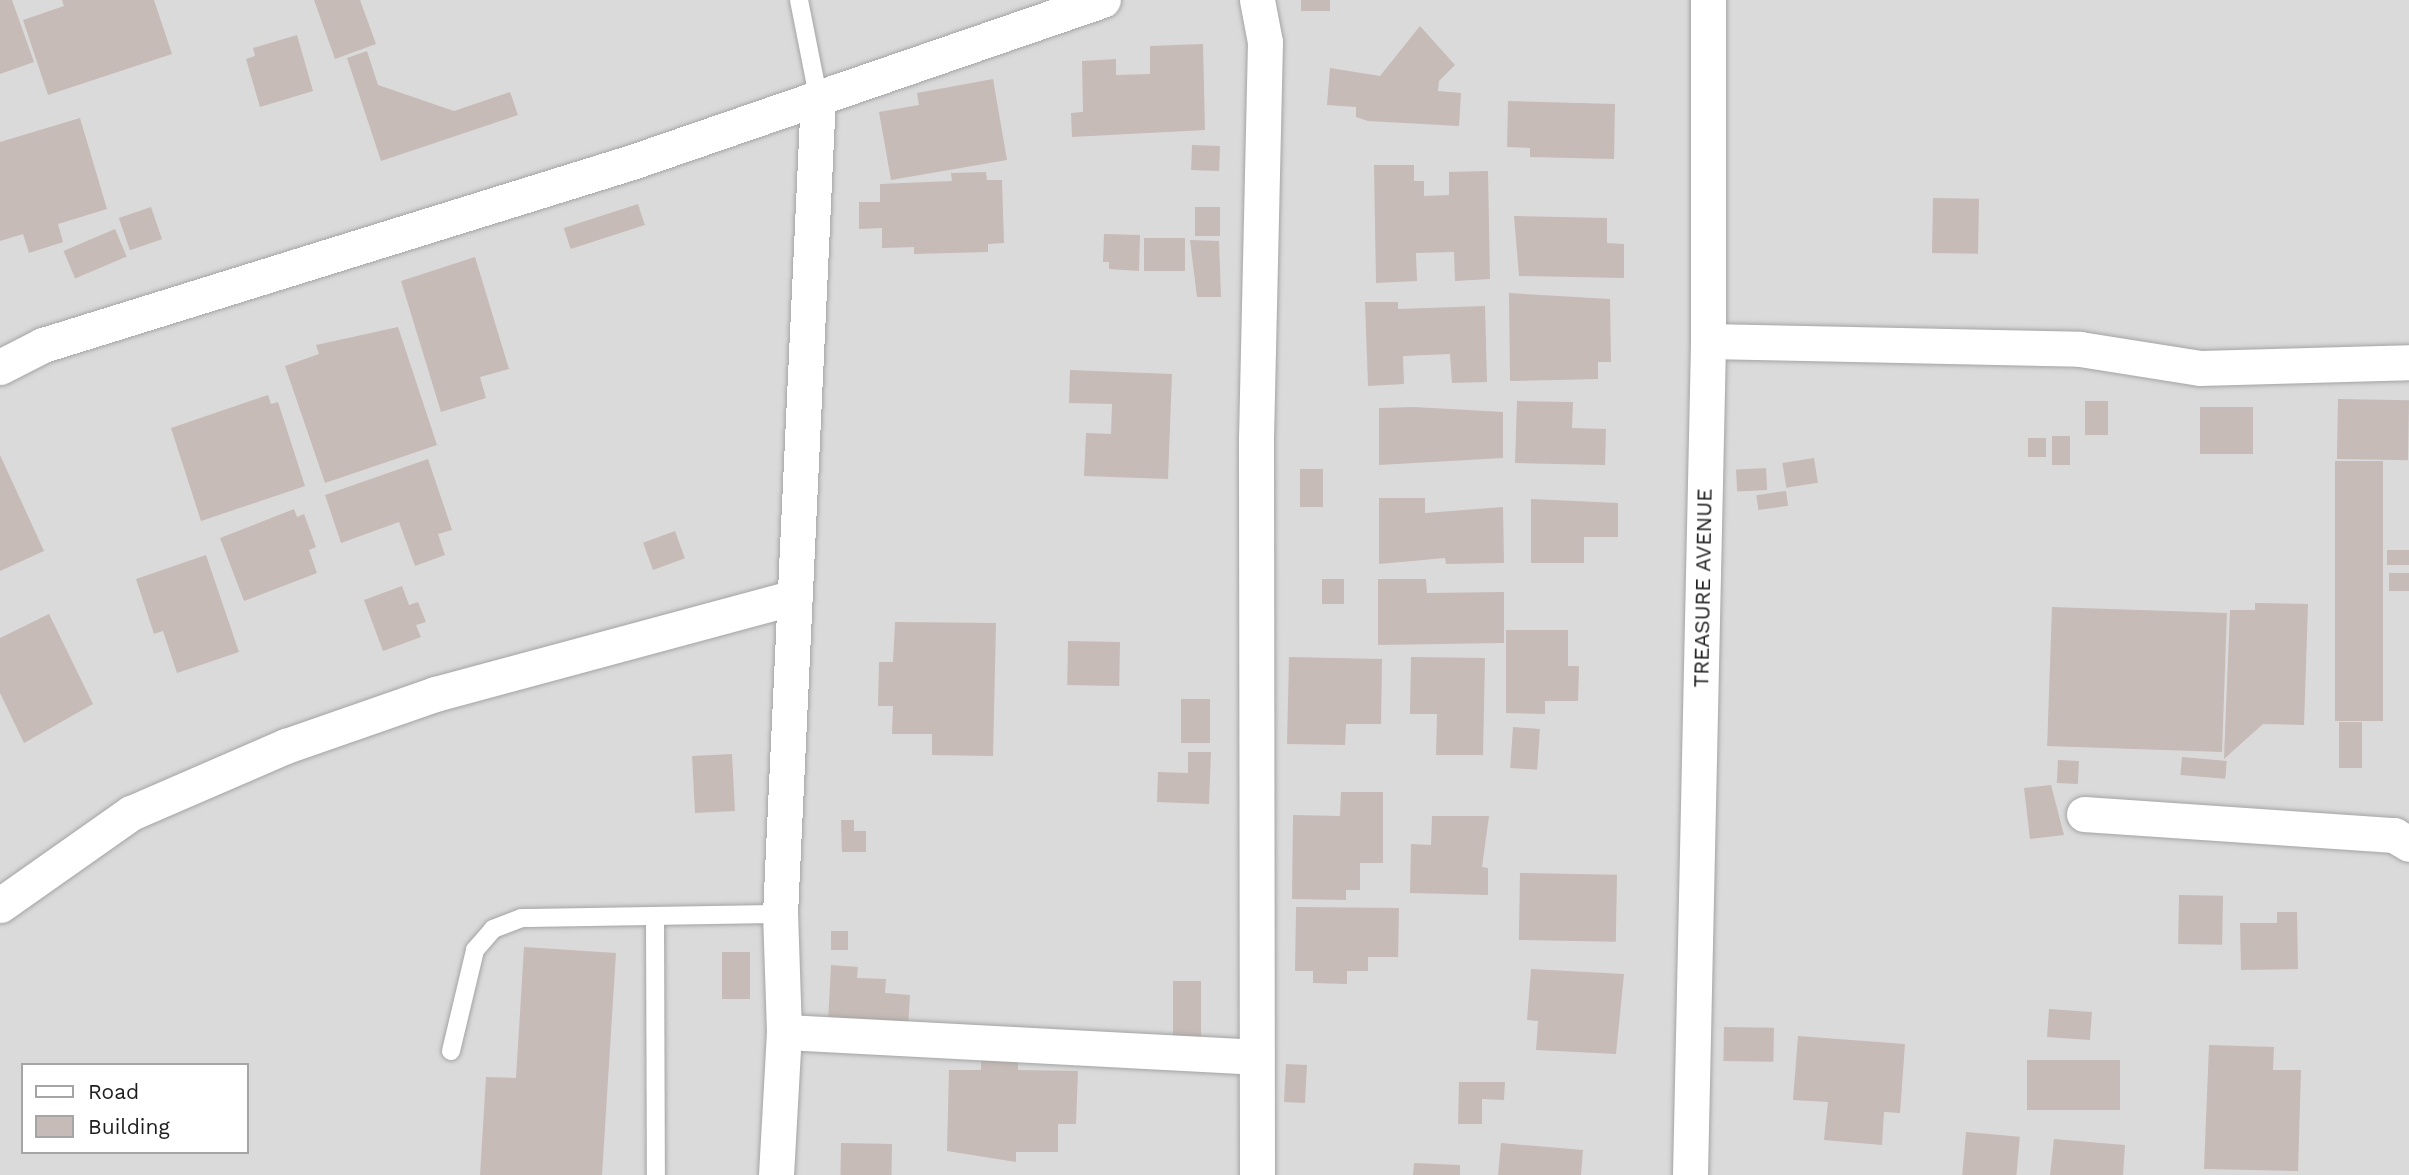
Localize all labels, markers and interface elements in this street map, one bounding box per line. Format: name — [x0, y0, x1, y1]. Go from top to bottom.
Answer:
street label: TREASURE AVENUE — [1689, 488, 1717, 688]
legend — [21, 1063, 248, 1154]
text: Road — [88, 1079, 139, 1104]
text: Building — [88, 1114, 170, 1139]

